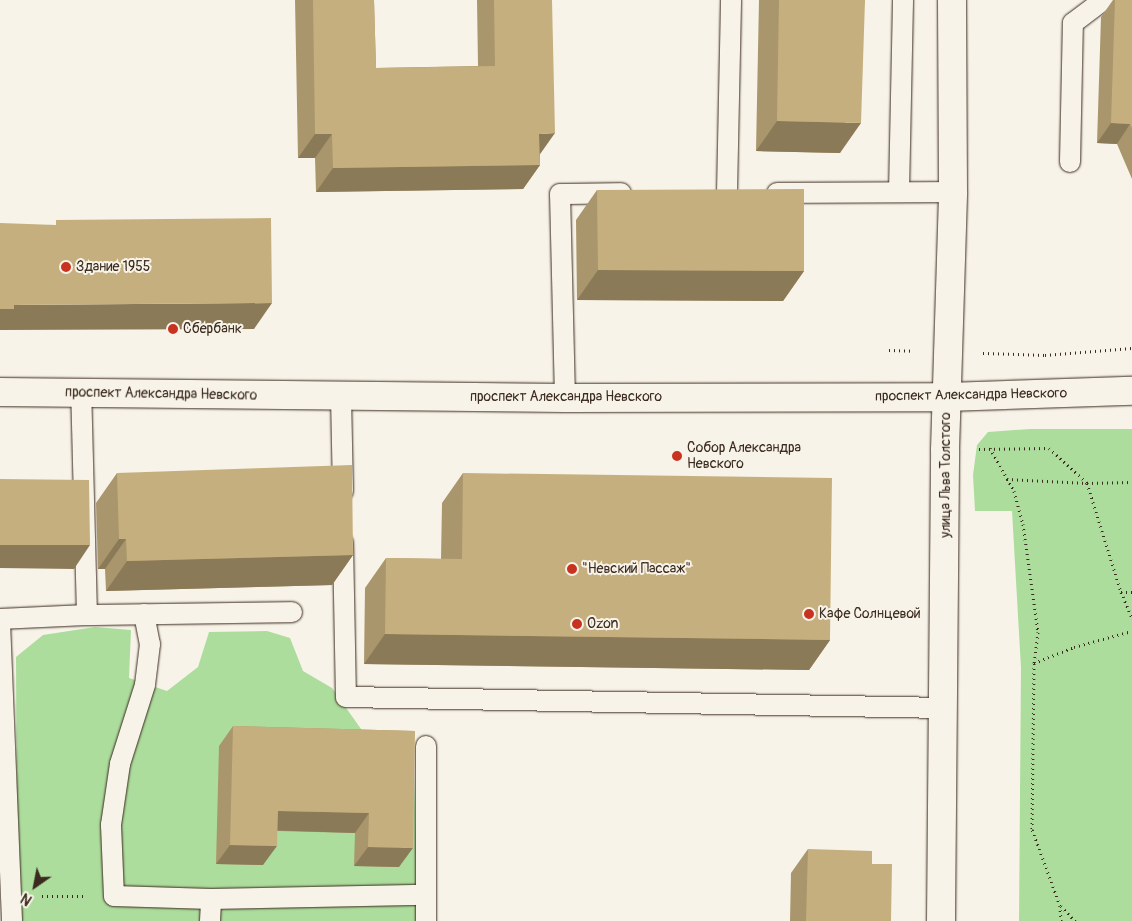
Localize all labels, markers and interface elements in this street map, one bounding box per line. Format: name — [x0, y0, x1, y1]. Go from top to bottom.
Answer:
place label: Здание 1955 — [76, 259, 150, 275]
marker: Здание 1955 — [60, 261, 72, 273]
place label: Сбербанк — [183, 321, 242, 337]
marker: Сбербанк — [167, 323, 179, 335]
street label: проспект Александра Невского — [65, 384, 257, 404]
street label: проспект Александра Невского — [875, 385, 1067, 405]
street label: проспект Александра Невского — [470, 389, 662, 405]
street label: улица Льва Толстого — [938, 412, 954, 538]
place label: Собор Александра Невского — [687, 440, 801, 472]
marker: Собор Александра Невского — [671, 450, 683, 462]
place label: "Невский Пассаж" — [582, 561, 691, 577]
marker: "Невский Пассаж" — [566, 563, 578, 575]
place label: Кафе Солнцевой — [819, 606, 921, 622]
marker: Кафе Солнцевой — [803, 608, 815, 620]
place label: Ozon — [587, 616, 618, 632]
marker: Ozon — [571, 618, 583, 630]
north arrow — [10, 861, 60, 911]
text: N — [18, 889, 35, 909]

